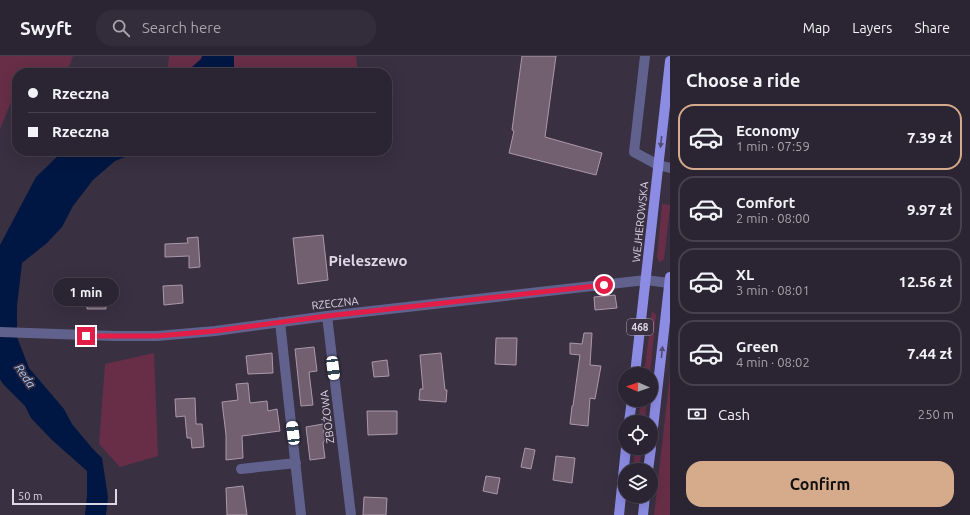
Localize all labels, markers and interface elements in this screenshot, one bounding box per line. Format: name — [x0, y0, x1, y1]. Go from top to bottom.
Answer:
search box — [96, 10, 376, 46]
text: Swyft — [20, 17, 72, 39]
icon: search — [110, 17, 132, 39]
text: Search here — [142, 19, 221, 36]
text: Map — [803, 20, 830, 36]
text: Layers — [852, 20, 892, 36]
text: Share — [914, 20, 950, 36]
text: Choose a ride — [686, 70, 800, 90]
text: Rzeczna — [52, 85, 109, 102]
icon: car — [688, 119, 724, 155]
text: Economy — [736, 122, 800, 139]
text: Rzeczna — [52, 123, 109, 140]
text: 7.39 zł — [907, 129, 952, 146]
one-way arrow — [658, 136, 664, 148]
text: 1 min · 07:59 — [736, 139, 810, 153]
street label: WEJHEROWSKA — [630, 180, 650, 263]
icon: car — [688, 191, 724, 227]
text: Comfort — [736, 194, 795, 211]
text: 9.97 zł — [907, 201, 952, 218]
text: 2 min · 08:00 — [736, 211, 810, 225]
district label: Pieleszewo — [329, 252, 407, 269]
icon: car — [688, 263, 724, 299]
text: XL — [736, 266, 754, 283]
text: 12.56 zł — [898, 273, 952, 290]
route start — [595, 276, 613, 294]
callout: 1 min — [53, 278, 119, 306]
text: 3 min · 08:01 — [736, 283, 810, 297]
text: 1 min — [70, 285, 102, 299]
street label: RZECZNA — [311, 294, 360, 311]
road number: 468 — [627, 319, 653, 335]
route end — [77, 327, 95, 345]
icon: car — [688, 335, 724, 371]
text: Green — [736, 338, 778, 355]
text: 7.44 zł — [907, 345, 952, 362]
one-way arrow — [658, 346, 665, 358]
car — [326, 355, 340, 381]
text: 4 min · 08:02 — [736, 355, 810, 369]
water label: Reda — [13, 361, 39, 391]
north arrow — [618, 367, 658, 407]
map controls — [618, 367, 658, 503]
street label: ZBOŻOWA — [318, 389, 336, 444]
icon: cash — [686, 403, 708, 425]
text: Cash — [718, 406, 750, 423]
text: 250 m — [918, 407, 954, 421]
button: locate — [618, 415, 658, 455]
car — [286, 420, 300, 446]
button: Confirm — [686, 461, 954, 507]
button: layers — [618, 463, 658, 503]
scale bar — [12, 487, 117, 506]
text: 50 m — [18, 490, 42, 502]

